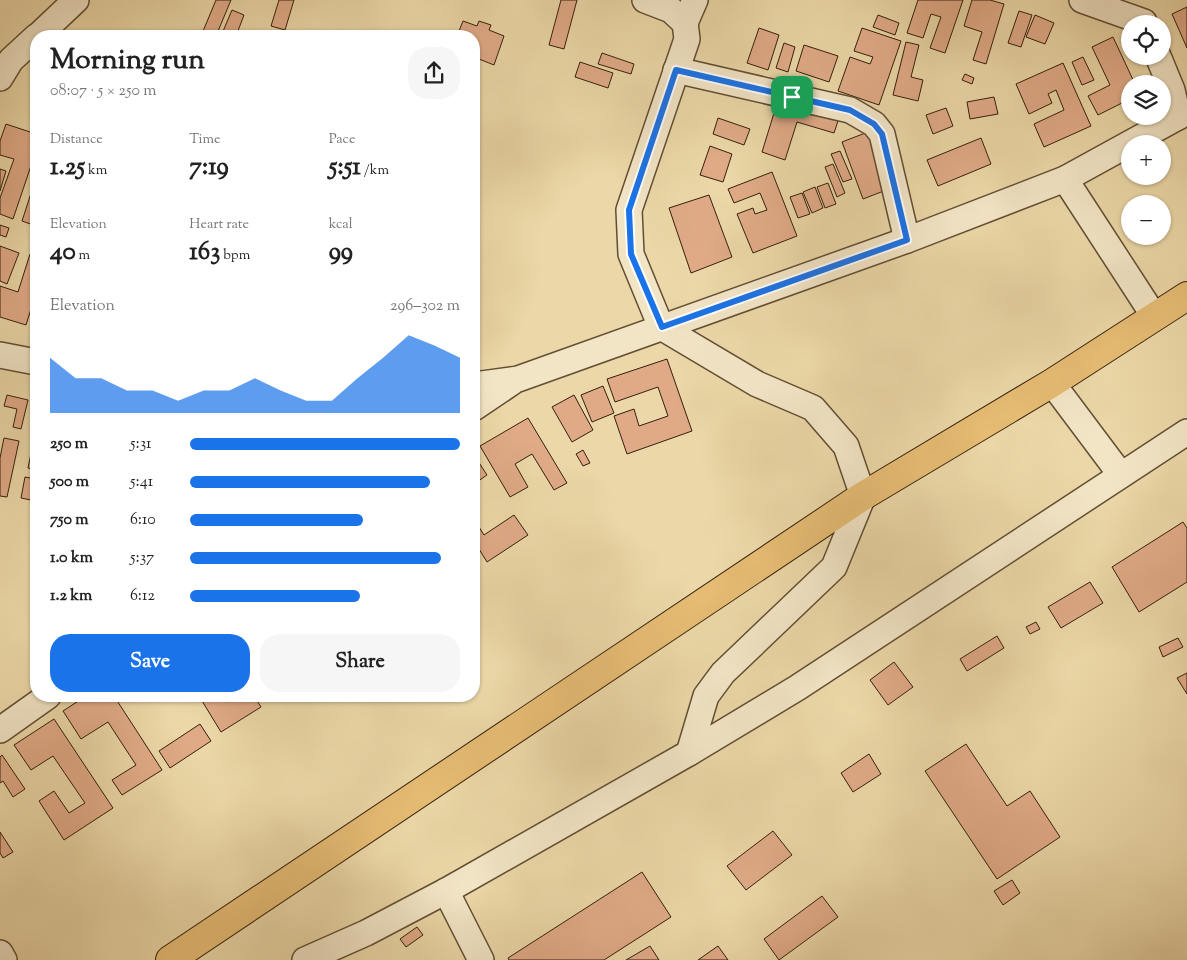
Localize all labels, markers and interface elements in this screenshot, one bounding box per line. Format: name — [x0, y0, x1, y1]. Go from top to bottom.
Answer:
map controls — [1121, 15, 1171, 245]
button: locate — [1121, 15, 1171, 65]
text: Morning run — [50, 41, 205, 81]
button: share — [408, 47, 460, 99]
button: layers — [1121, 75, 1171, 125]
pin — [771, 76, 813, 118]
text: 08:07 · 5 × 250 m — [50, 80, 157, 103]
icon: arrive — [778, 83, 806, 111]
text: Distance — [50, 130, 103, 150]
text: Time — [189, 130, 220, 150]
text: Pace — [329, 130, 355, 150]
button: + — [1121, 135, 1171, 185]
text: 1.25 — [50, 150, 85, 186]
text: 7:19 — [189, 150, 229, 186]
text: 5:51 — [329, 150, 361, 186]
text: km — [85, 161, 107, 181]
text: /km — [361, 161, 389, 181]
button: − — [1121, 195, 1171, 245]
text: Elevation — [50, 215, 107, 235]
text: Heart rate — [189, 215, 249, 235]
text: kcal — [329, 215, 353, 235]
text: 40 — [50, 235, 76, 271]
text: 163 — [189, 235, 220, 271]
text: 99 — [329, 235, 353, 271]
text: m — [76, 246, 90, 266]
text: bpm — [220, 246, 250, 266]
text: Elevation — [50, 295, 115, 318]
text: 296–302 m — [390, 295, 460, 318]
text: 250 m — [50, 433, 88, 456]
text: 5:31 — [130, 433, 152, 456]
text: 500 m — [50, 471, 89, 494]
text: 5:41 — [130, 471, 153, 494]
text: 750 m — [50, 509, 89, 532]
text: 6:10 — [130, 509, 156, 532]
text: 1.0 km — [50, 547, 93, 570]
text: 5:37 — [130, 547, 154, 570]
text: 1.2 km — [50, 585, 92, 608]
text: 6:12 — [130, 585, 155, 608]
button: Save — [50, 634, 250, 692]
button: Share — [260, 634, 460, 692]

